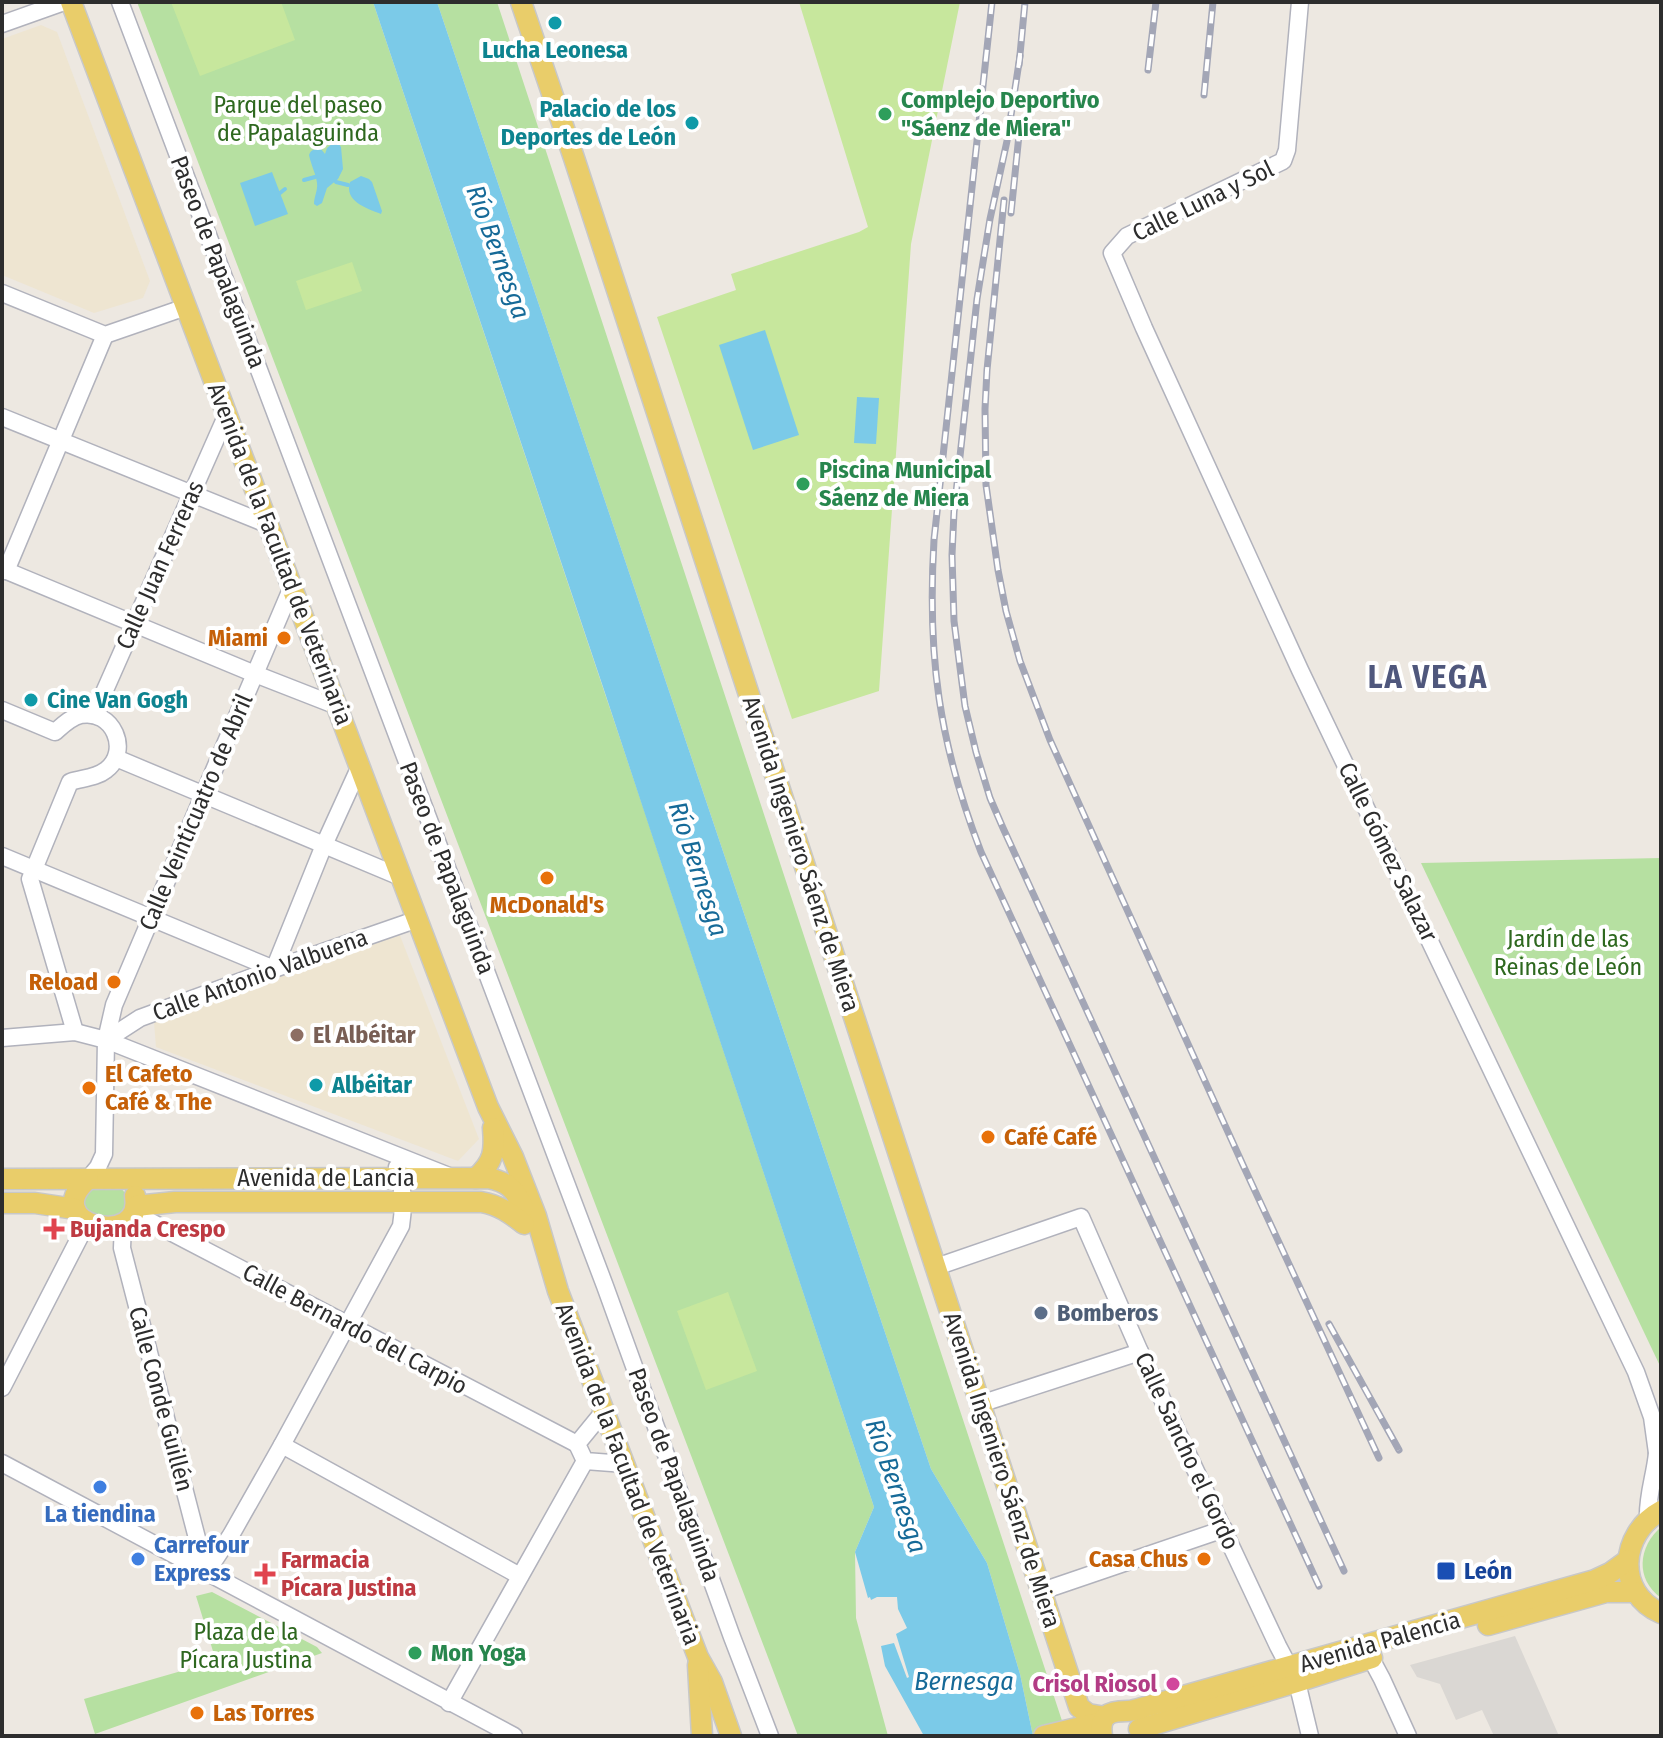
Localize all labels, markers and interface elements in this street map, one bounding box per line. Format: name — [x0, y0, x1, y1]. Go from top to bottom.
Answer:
marker: Lucha Leonesa — [546, 14, 564, 32]
place label: Lucha Leonesa — [482, 36, 628, 64]
place label: Complejo Deportivo "Sáenz de Miera" — [901, 86, 1100, 142]
park label: Parque del paseo de Papalaguinda — [213, 91, 383, 147]
place label: Palacio de los Deportes de León — [501, 95, 676, 151]
marker: Complejo Deportivo "Sáenz de Miera" — [876, 105, 894, 123]
marker: Palacio de los Deportes de León — [683, 114, 701, 132]
street label: Paseo de Papalaguinda — [165, 152, 271, 372]
street label: Calle Luna y Sol — [1128, 155, 1278, 247]
water label: Río Bernesga — [460, 181, 536, 323]
street label: Avenida de la Facultad de Veterinaria — [202, 379, 358, 729]
place label: Piscina Municipal Sáenz de Miera — [819, 456, 992, 512]
marker: Piscina Municipal Sáenz de Miera — [794, 475, 812, 493]
street label: Calle Juan Ferreras — [110, 476, 210, 654]
place label: Miami — [208, 624, 268, 652]
marker: Miami — [275, 629, 293, 647]
district label: LA VEGA — [1368, 658, 1488, 696]
place label: Cine Van Gogh — [47, 686, 188, 714]
street label: Calle Veinticuatro de Abril — [133, 689, 259, 935]
marker: Cine Van Gogh — [22, 691, 40, 709]
street label: Avenida Ingeniero Sáenz de Miera — [737, 693, 865, 1015]
street label: Paseo de Papalaguinda — [394, 758, 500, 978]
street label: Calle Gómez Salazar — [1332, 758, 1444, 947]
water label: Río Bernesga — [662, 798, 734, 940]
marker: McDonald's — [538, 869, 556, 887]
place label: McDonald's — [490, 891, 605, 919]
street label: Calle Antonio Valbuena — [149, 923, 371, 1027]
park label: Jardín de las Reinas de León — [1494, 925, 1642, 981]
place label: Reload — [29, 968, 98, 996]
marker: Reload — [105, 973, 123, 991]
place label: El Albéitar — [313, 1021, 416, 1049]
marker: El Albéitar — [288, 1026, 306, 1044]
place label: El Cafeto Café & The — [105, 1060, 212, 1116]
place label: Albéitar — [331, 1071, 412, 1099]
marker: Albéitar — [307, 1076, 325, 1094]
marker: El Cafeto Café & The — [80, 1079, 98, 1097]
place label: Café Café — [1004, 1123, 1097, 1151]
marker: Café Café — [979, 1128, 997, 1146]
street label: Avenida de Lancia — [237, 1164, 415, 1192]
place label: Bujanda Crespo — [70, 1215, 226, 1243]
marker: Bujanda Crespo — [45, 1220, 63, 1238]
street label: Calle Bernardo del Carpio — [238, 1258, 472, 1400]
street label: Avenida de la Facultad de Veterinaria — [550, 1299, 706, 1649]
place label: Bomberos — [1057, 1299, 1159, 1327]
street label: Calle Conde Guillén — [123, 1303, 199, 1495]
marker: Bomberos — [1032, 1304, 1050, 1322]
street label: Avenida Ingeniero Sáenz de Miera — [938, 1309, 1066, 1631]
street label: Calle Sancho el Gordo — [1129, 1348, 1245, 1554]
street label: Paseo de Papalaguinda — [622, 1364, 726, 1586]
water label: Río Bernesga — [859, 1415, 933, 1557]
marker: La tiendina — [91, 1478, 109, 1496]
place label: La tiendina — [44, 1500, 156, 1528]
place label: Carrefour Express — [154, 1531, 249, 1587]
place label: Casa Chus — [1089, 1545, 1188, 1573]
place label: Farmacia Pícara Justina — [281, 1546, 417, 1602]
marker: Carrefour Express — [129, 1550, 147, 1568]
marker: Casa Chus — [1195, 1550, 1213, 1568]
place label: León — [1464, 1557, 1512, 1585]
marker: León — [1435, 1560, 1457, 1582]
marker: Farmacia Pícara Justina — [256, 1565, 274, 1583]
street label: Avenida Palencia — [1297, 1606, 1463, 1678]
park label: Plaza de la Pícara Justina — [179, 1618, 313, 1674]
place label: Mon Yoga — [431, 1639, 526, 1667]
marker: Mon Yoga — [406, 1644, 424, 1662]
water label: Bernesga — [914, 1666, 1014, 1697]
place label: Crisol Riosol — [1032, 1670, 1157, 1698]
marker: Crisol Riosol — [1164, 1675, 1182, 1693]
place label: Las Torres — [213, 1699, 315, 1727]
marker: Las Torres — [188, 1704, 206, 1722]

